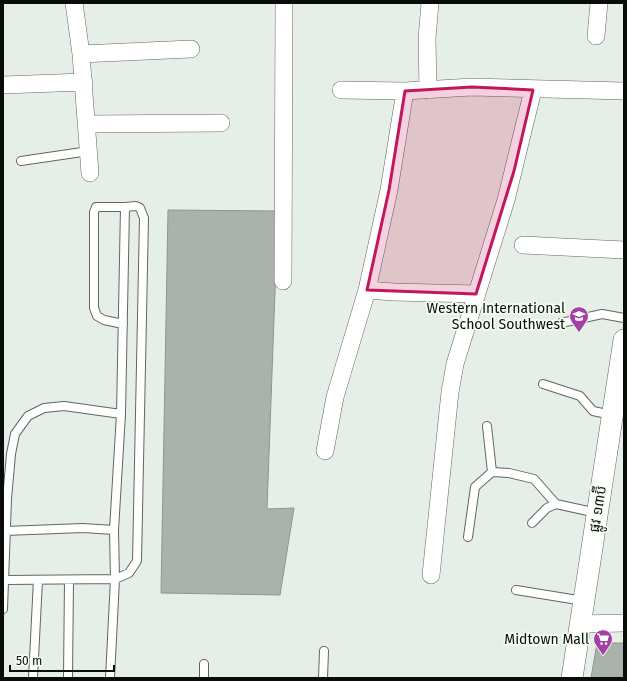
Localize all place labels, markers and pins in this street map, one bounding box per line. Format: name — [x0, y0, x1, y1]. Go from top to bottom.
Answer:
place label: Western International School Southwest — [427, 300, 566, 333]
school or university icon: Western International School Southwest — [568, 305, 590, 333]
supermarket icon: Midtown Mall — [592, 628, 614, 656]
place label: Midtown Mall — [504, 631, 589, 648]

